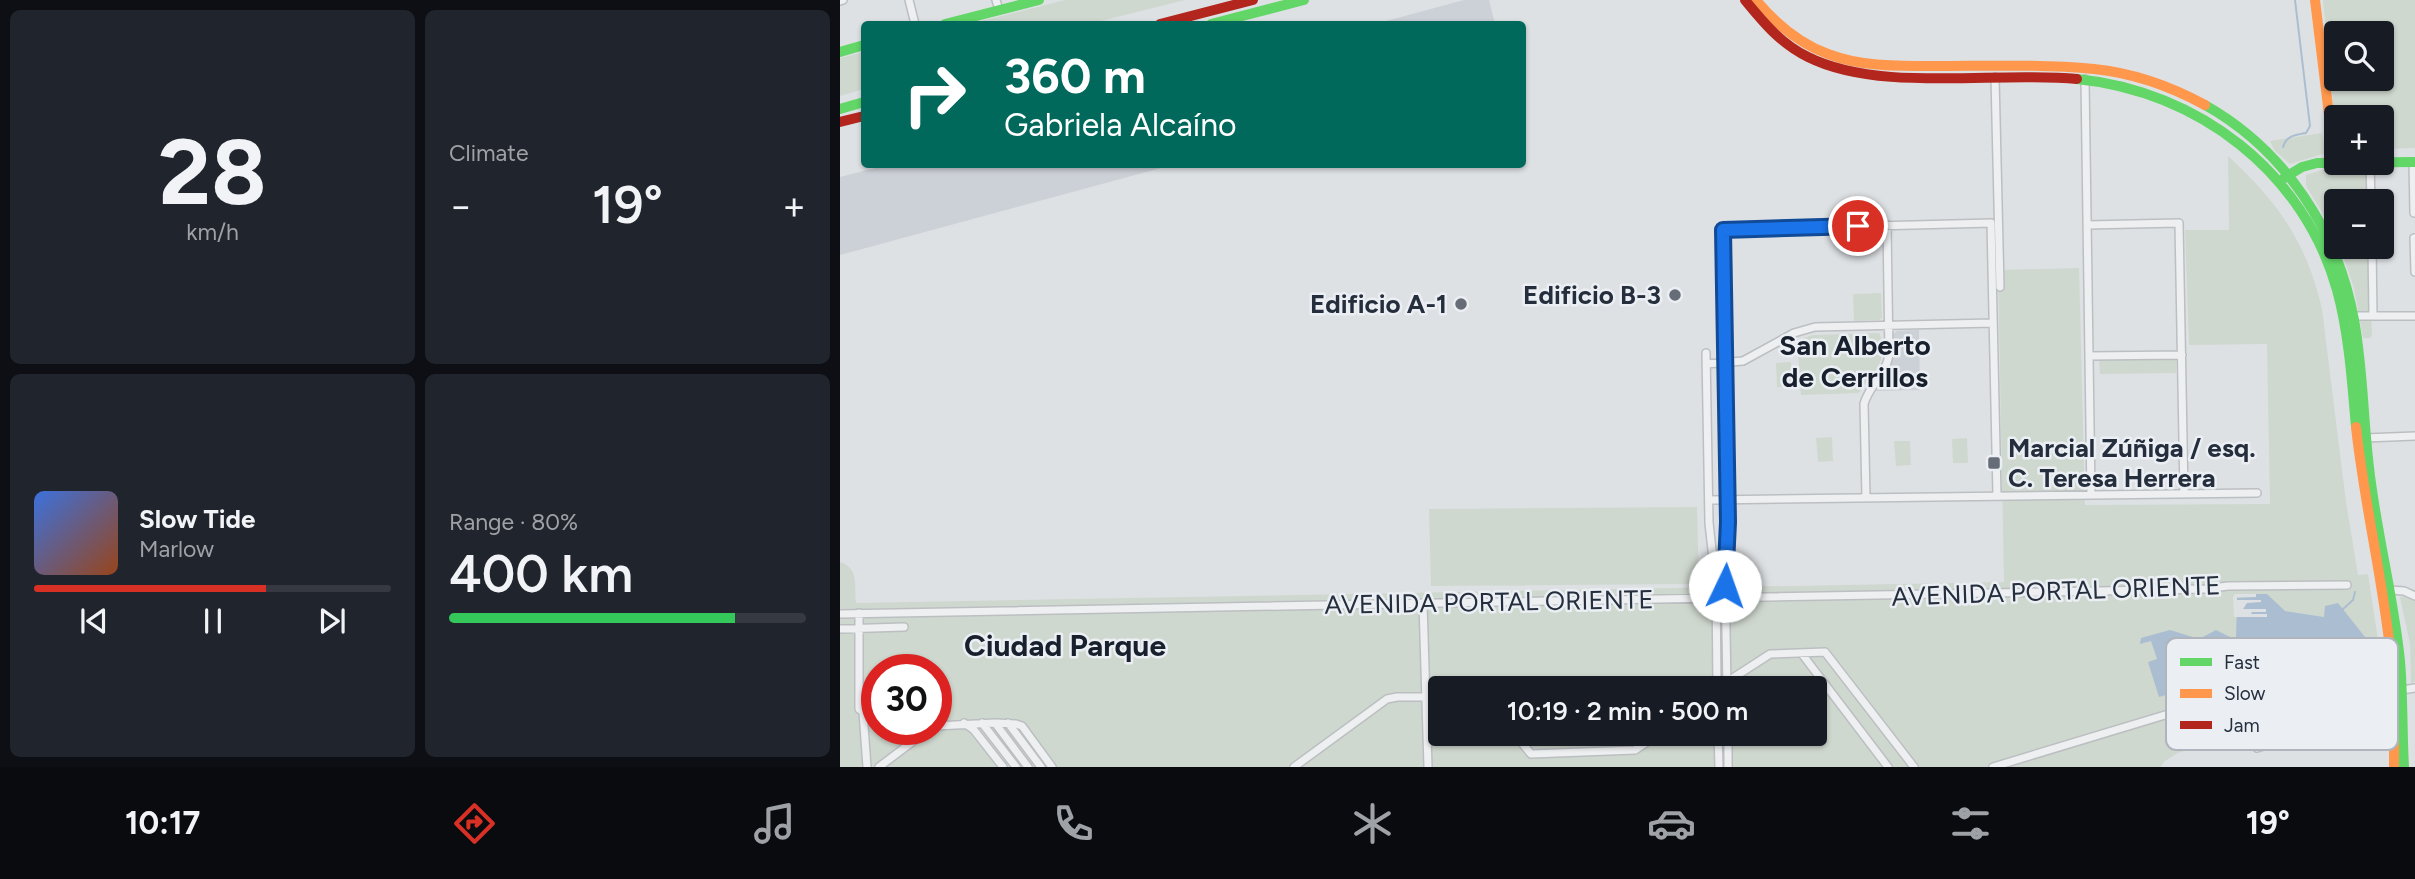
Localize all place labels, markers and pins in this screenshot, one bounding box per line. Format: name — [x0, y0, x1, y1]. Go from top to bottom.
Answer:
pin — [1828, 196, 1888, 256]
place label: Edificio B-3 — [1523, 279, 1661, 311]
marker: Edificio B-3 — [1667, 287, 1683, 303]
place label: Edificio A-1 — [1310, 288, 1447, 320]
marker: Edificio A-1 — [1453, 296, 1469, 312]
place label: Marcial Zúñiga / esq. C. Teresa Herrera — [2008, 432, 2256, 494]
marker: Marcial Zúñiga / esq. C. Teresa Herrera — [1986, 455, 2002, 471]

